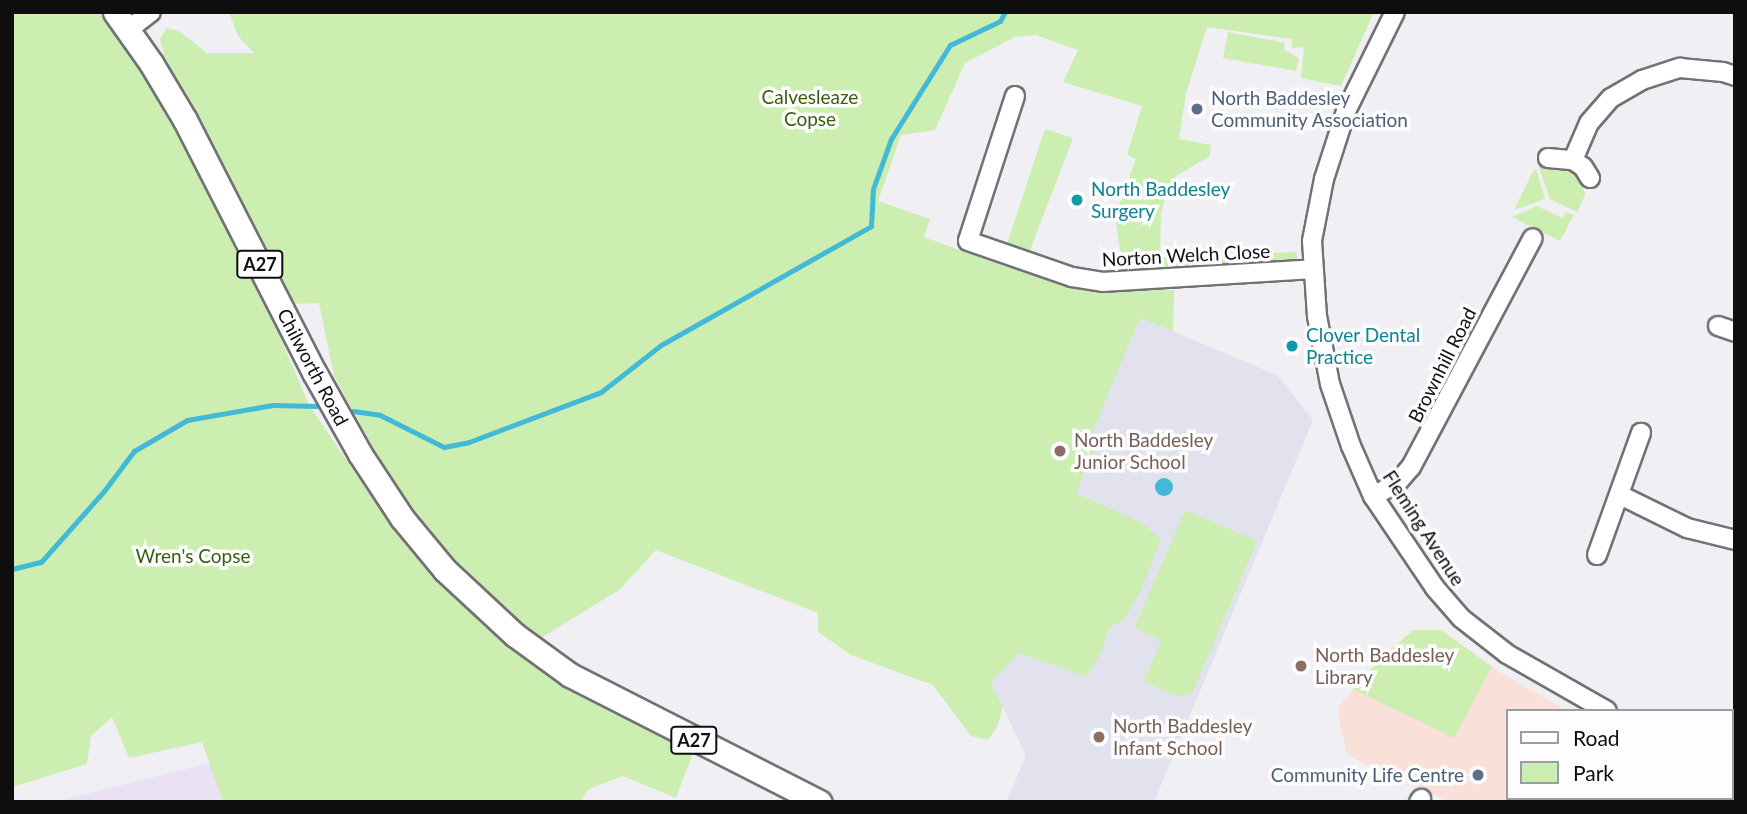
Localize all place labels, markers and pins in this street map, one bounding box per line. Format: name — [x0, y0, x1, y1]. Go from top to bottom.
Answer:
place label: North Baddesley Community Association — [1211, 87, 1409, 131]
marker: North Baddesley Community Association — [1189, 101, 1205, 117]
place label: North Baddesley Surgery — [1091, 178, 1230, 222]
marker: North Baddesley Surgery — [1069, 192, 1085, 208]
place label: Clover Dental Practice — [1306, 324, 1421, 368]
marker: Clover Dental Practice — [1284, 338, 1300, 354]
place label: North Baddesley Junior School — [1074, 429, 1213, 473]
marker: North Baddesley Junior School — [1052, 443, 1068, 459]
place label: North Baddesley Library — [1315, 644, 1454, 688]
marker: North Baddesley Library — [1293, 658, 1309, 674]
place label: North Baddesley Infant School — [1113, 715, 1252, 759]
marker: North Baddesley Infant School — [1091, 729, 1107, 745]
place label: Community Life Centre — [1270, 764, 1464, 786]
marker: Community Life Centre — [1470, 767, 1486, 783]

